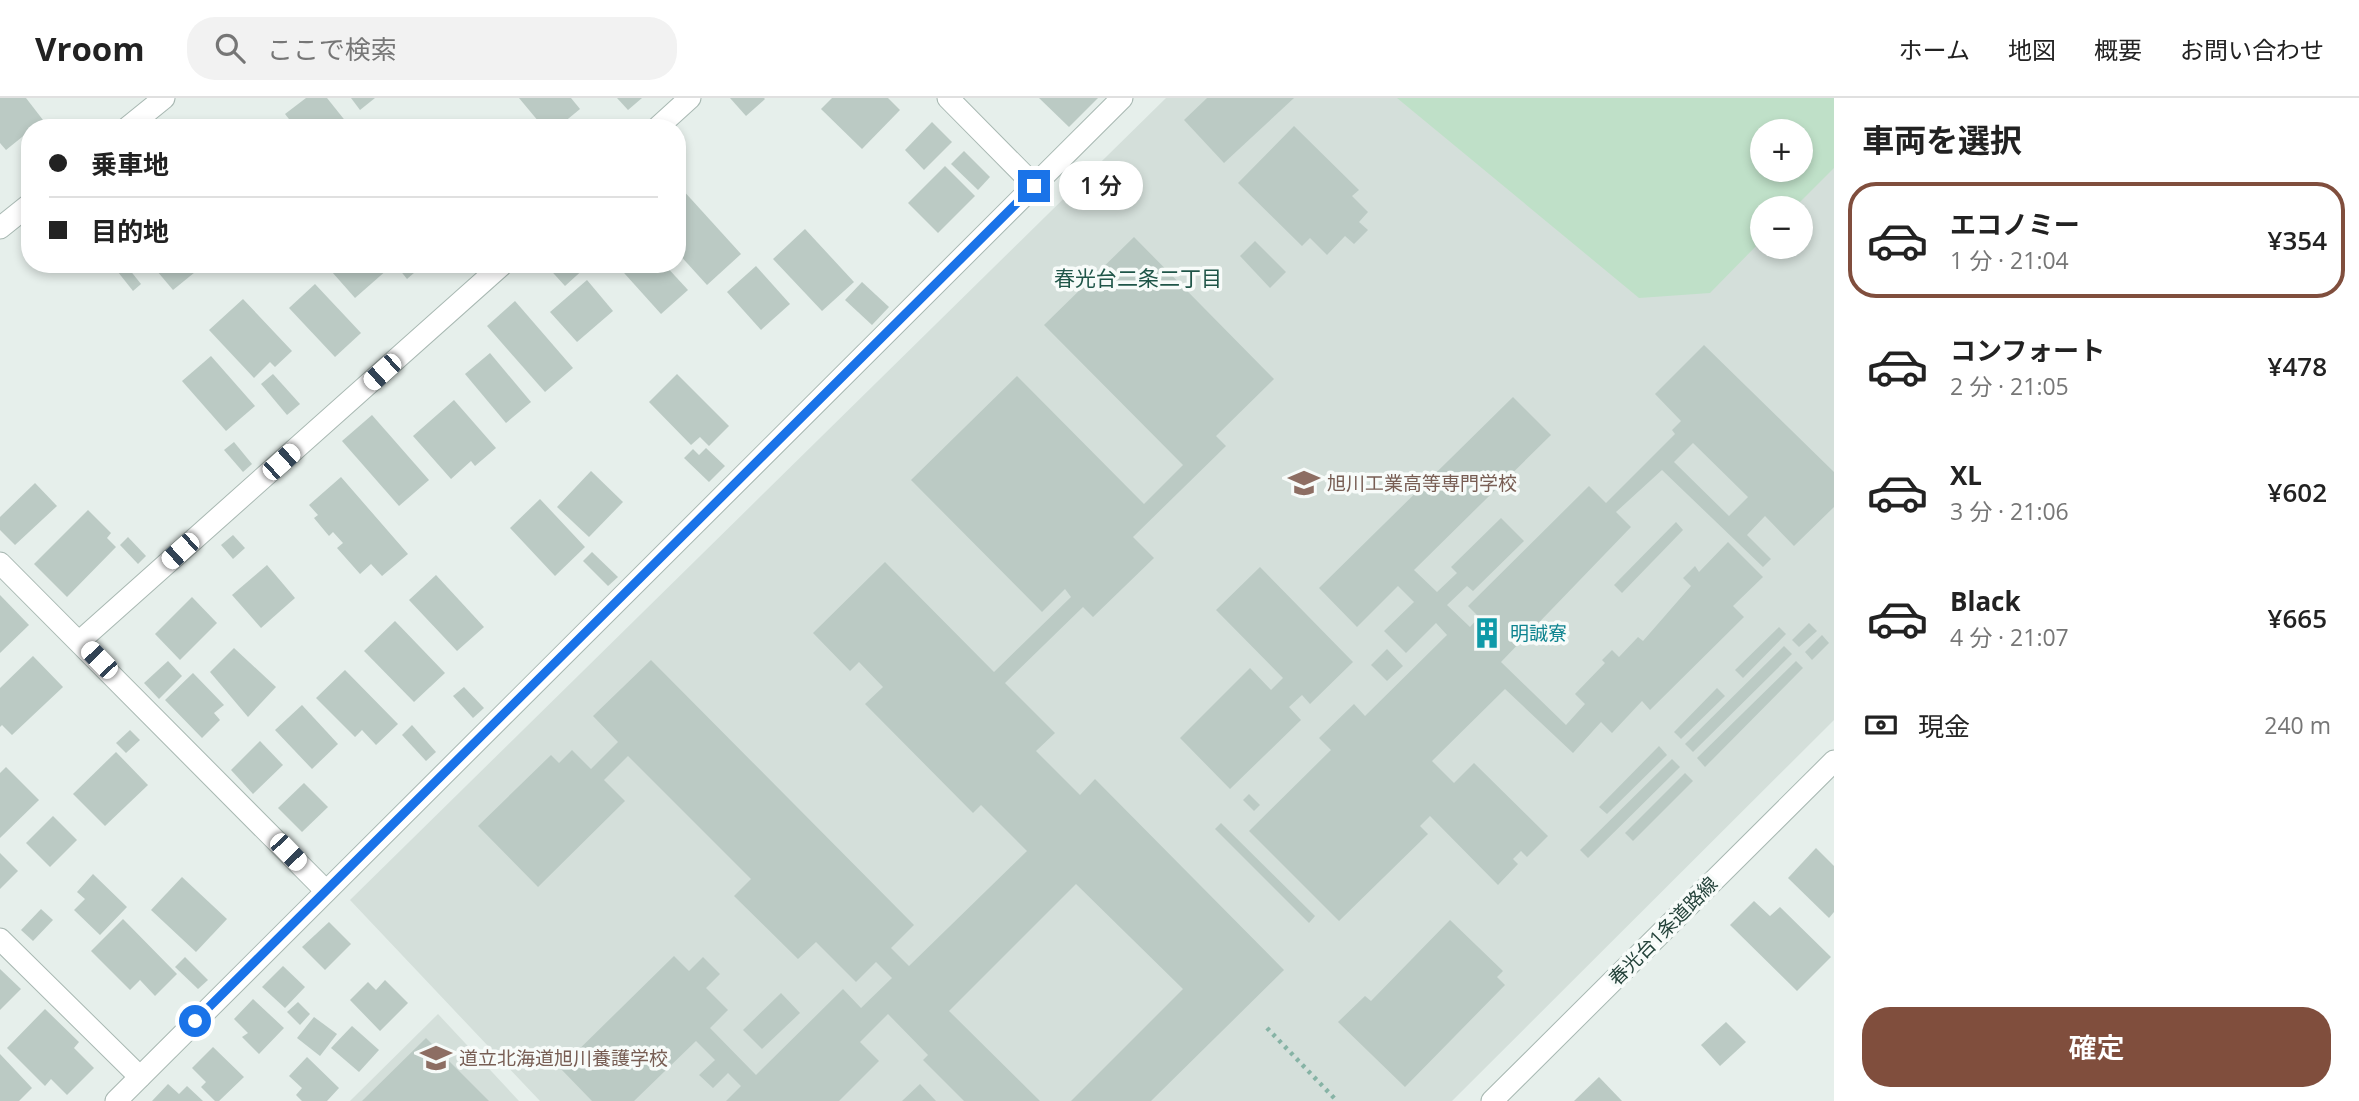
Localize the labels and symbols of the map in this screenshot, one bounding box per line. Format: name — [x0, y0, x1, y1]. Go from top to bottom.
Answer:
callout: 1 分 — [1058, 162, 1142, 210]
route end — [1018, 170, 1050, 202]
district label: 春光台二条二丁目 — [1054, 264, 1222, 292]
car — [360, 350, 405, 394]
car — [259, 440, 304, 484]
school or university icon: 旭川工業高等専門学校 — [1287, 466, 1321, 500]
place label: 旭川工業高等専門学校 — [1327, 470, 1517, 496]
car — [158, 529, 203, 573]
building icon: 明誠寮 — [1470, 616, 1504, 650]
place label: 明誠寮 — [1510, 620, 1567, 646]
car — [77, 638, 122, 682]
car — [266, 830, 311, 874]
street label: 春光台1条道路線 — [1603, 871, 1723, 991]
route start — [179, 1005, 211, 1037]
school or university icon: 道立北海道旭川養護学校 — [419, 1041, 453, 1075]
place label: 道立北海道旭川養護学校 — [459, 1045, 668, 1071]

